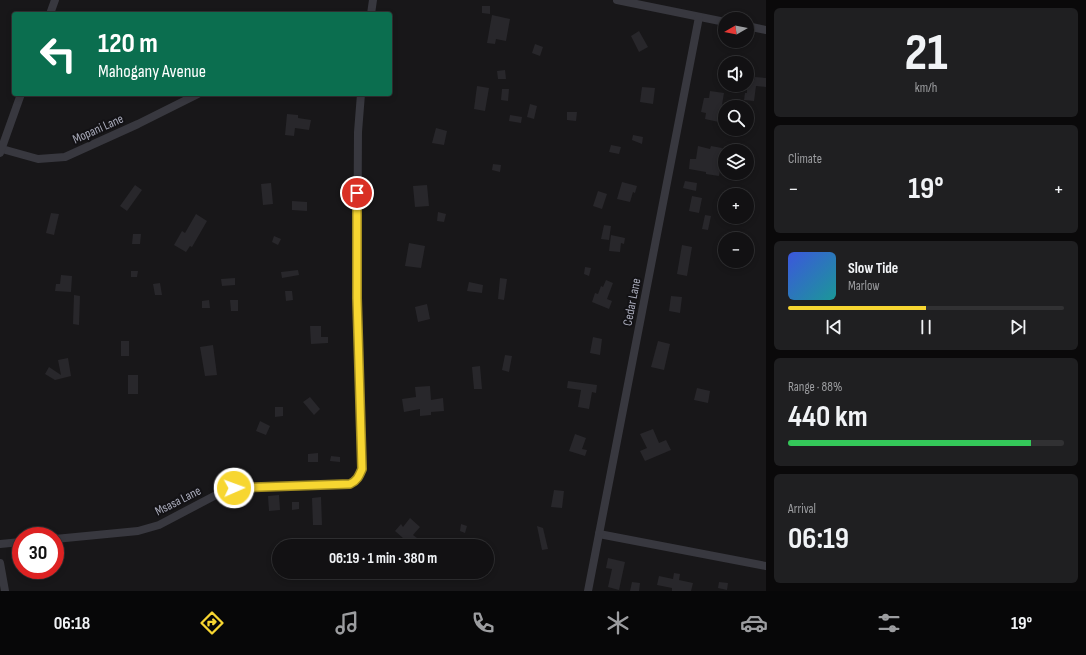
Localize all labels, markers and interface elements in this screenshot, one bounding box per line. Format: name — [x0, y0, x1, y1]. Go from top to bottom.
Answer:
north arrow — [718, 12, 754, 48]
map controls — [718, 12, 754, 268]
text: 21 — [904, 22, 948, 85]
text: 120 m — [98, 27, 158, 60]
icon: left — [32, 28, 84, 80]
button: sound — [718, 56, 754, 92]
text: Mahogany Avenue — [98, 61, 206, 82]
text: km/h — [915, 80, 937, 96]
button: search — [718, 100, 754, 136]
street label: Mopani Lane — [70, 111, 126, 147]
button: layers — [718, 144, 754, 180]
text: Climate — [788, 151, 822, 167]
text: 19° — [908, 171, 944, 207]
pin — [340, 176, 374, 210]
text: − — [788, 176, 799, 203]
text: + — [1053, 176, 1064, 203]
icon: arrive — [346, 182, 368, 204]
button: + — [718, 188, 754, 224]
button: − — [718, 232, 754, 268]
text: Slow Tide — [848, 259, 898, 278]
street label: Cedar Lane — [620, 277, 644, 327]
text: Marlow — [848, 278, 880, 294]
icon: previous — [823, 316, 845, 338]
icon: pause — [915, 316, 937, 338]
icon: next — [1007, 316, 1029, 338]
text: Range · 88% — [788, 379, 842, 395]
text: 440 km — [788, 399, 868, 435]
position arrow — [213, 467, 255, 509]
street label: Msasa Lane — [152, 483, 204, 519]
text: Arrival — [788, 501, 816, 517]
text: 06:19 — [788, 521, 849, 557]
speed limit sign: 30 — [12, 527, 64, 579]
text: 06:19 · 1 min · 380 m — [329, 549, 437, 568]
icon: directions — [198, 609, 226, 637]
icon: music — [333, 609, 361, 637]
icon: phone — [469, 609, 497, 637]
icon: climate — [604, 609, 632, 637]
icon: car — [740, 609, 768, 637]
icon: filters — [875, 609, 903, 637]
text: 06:18 — [54, 613, 90, 634]
text: 19° — [1011, 613, 1032, 634]

